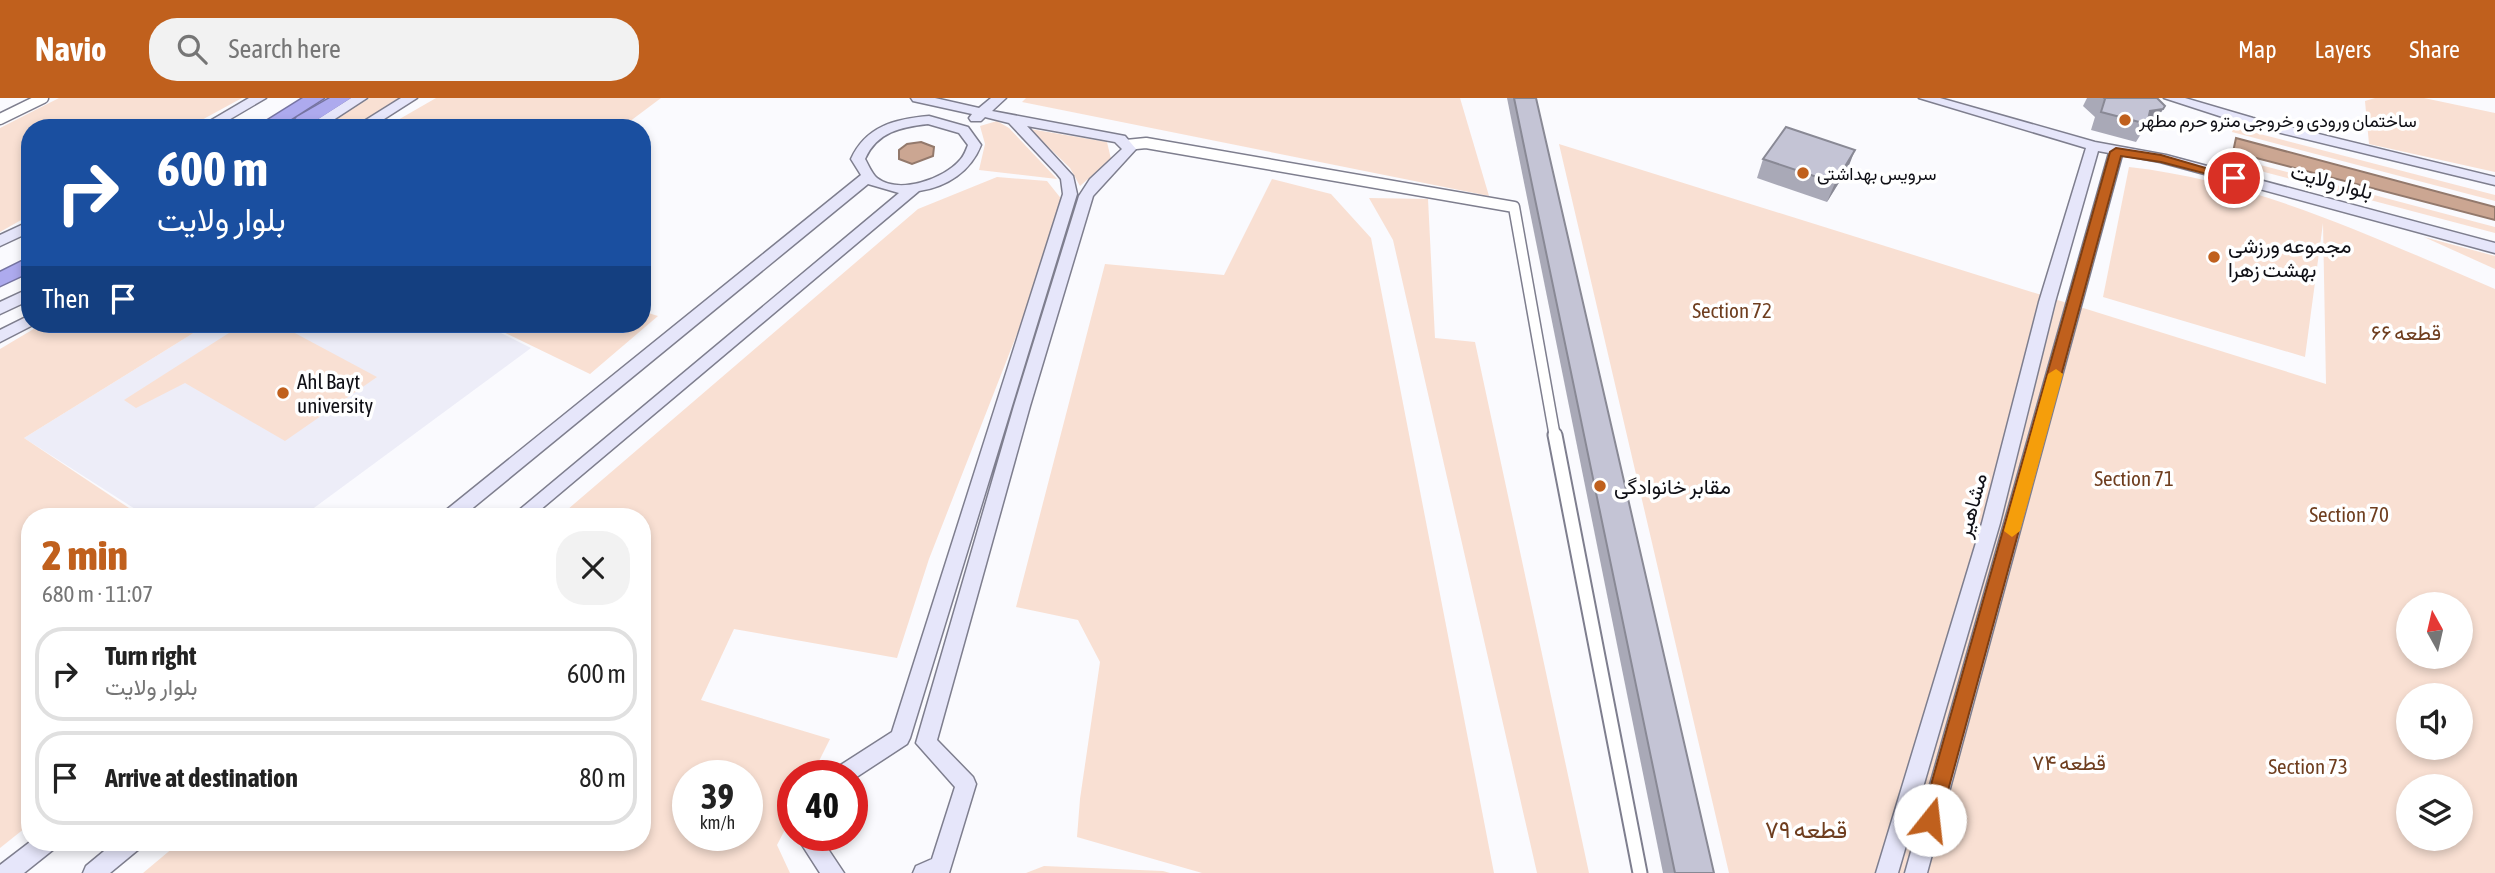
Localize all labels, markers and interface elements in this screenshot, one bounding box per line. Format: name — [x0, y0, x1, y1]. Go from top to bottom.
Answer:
search box — [149, 18, 639, 81]
text: Navio — [35, 30, 107, 68]
icon: search — [173, 30, 211, 68]
text: Search here — [229, 34, 341, 64]
text: Map — [2238, 36, 2277, 63]
text: Layers — [2315, 36, 2371, 63]
text: Share — [2409, 36, 2460, 63]
place label: ساختمان ورودی و خروجی مترو حرم مطهر — [2138, 110, 2417, 133]
marker: ساختمان ورودی و خروجی مترو حرم مطهر — [2117, 112, 2133, 128]
text: 600 m — [157, 140, 268, 196]
icon: right — [42, 147, 133, 238]
pin — [2204, 148, 2264, 208]
street label: بلوار ولایت — [2288, 158, 2376, 205]
icon: arrive — [2215, 159, 2253, 197]
place label: سرویس بهداشتی — [1817, 163, 1937, 185]
marker: سرویس بهداشتی — [1795, 165, 1811, 181]
text: بلوار ولایت — [157, 201, 286, 238]
place label: مجموعه ورزشی بهشت زهرا — [2228, 233, 2352, 283]
marker: مجموعه ورزشی بهشت زهرا — [2206, 249, 2222, 265]
icon: arrive — [104, 280, 142, 318]
text: Then — [42, 284, 90, 314]
park label: Section 72 — [1692, 298, 1772, 322]
park label: قطعه ۶۶ — [2371, 320, 2441, 344]
place label: Ahl Bayt university — [297, 369, 374, 417]
marker: Ahl Bayt university — [275, 385, 291, 401]
park label: Section 71 — [2094, 466, 2174, 490]
street label: مشاهیر — [1951, 470, 1993, 541]
place label: مقابر خانوادگی — [1614, 474, 1731, 500]
marker: مقابر خانوادگی — [1592, 478, 1608, 494]
park label: Section 70 — [2309, 502, 2389, 526]
text: 2 min — [42, 531, 128, 579]
button: close — [556, 531, 630, 605]
text: 680 m · 11:07 — [42, 581, 153, 607]
north arrow — [2396, 592, 2473, 668]
map controls — [2396, 592, 2473, 851]
text: Turn right — [105, 641, 196, 671]
icon: right — [46, 655, 84, 693]
text: 600 m — [567, 659, 626, 689]
text: بلوار ولایت — [105, 674, 198, 700]
button: sound — [2396, 683, 2473, 760]
park label: قطعه ۷۴ — [2032, 750, 2106, 774]
park label: Section 73 — [2268, 754, 2348, 778]
icon: arrive — [46, 759, 84, 797]
speed limit sign: 40 — [777, 760, 868, 851]
text: Arrive at destination — [105, 763, 298, 793]
text: 80 m — [579, 763, 626, 793]
button: layers — [2396, 774, 2473, 851]
text: 39 — [701, 776, 734, 816]
position arrow — [1893, 783, 1967, 857]
text: km/h — [700, 812, 735, 833]
park label: قطعه ۷۹ — [1765, 816, 1847, 843]

